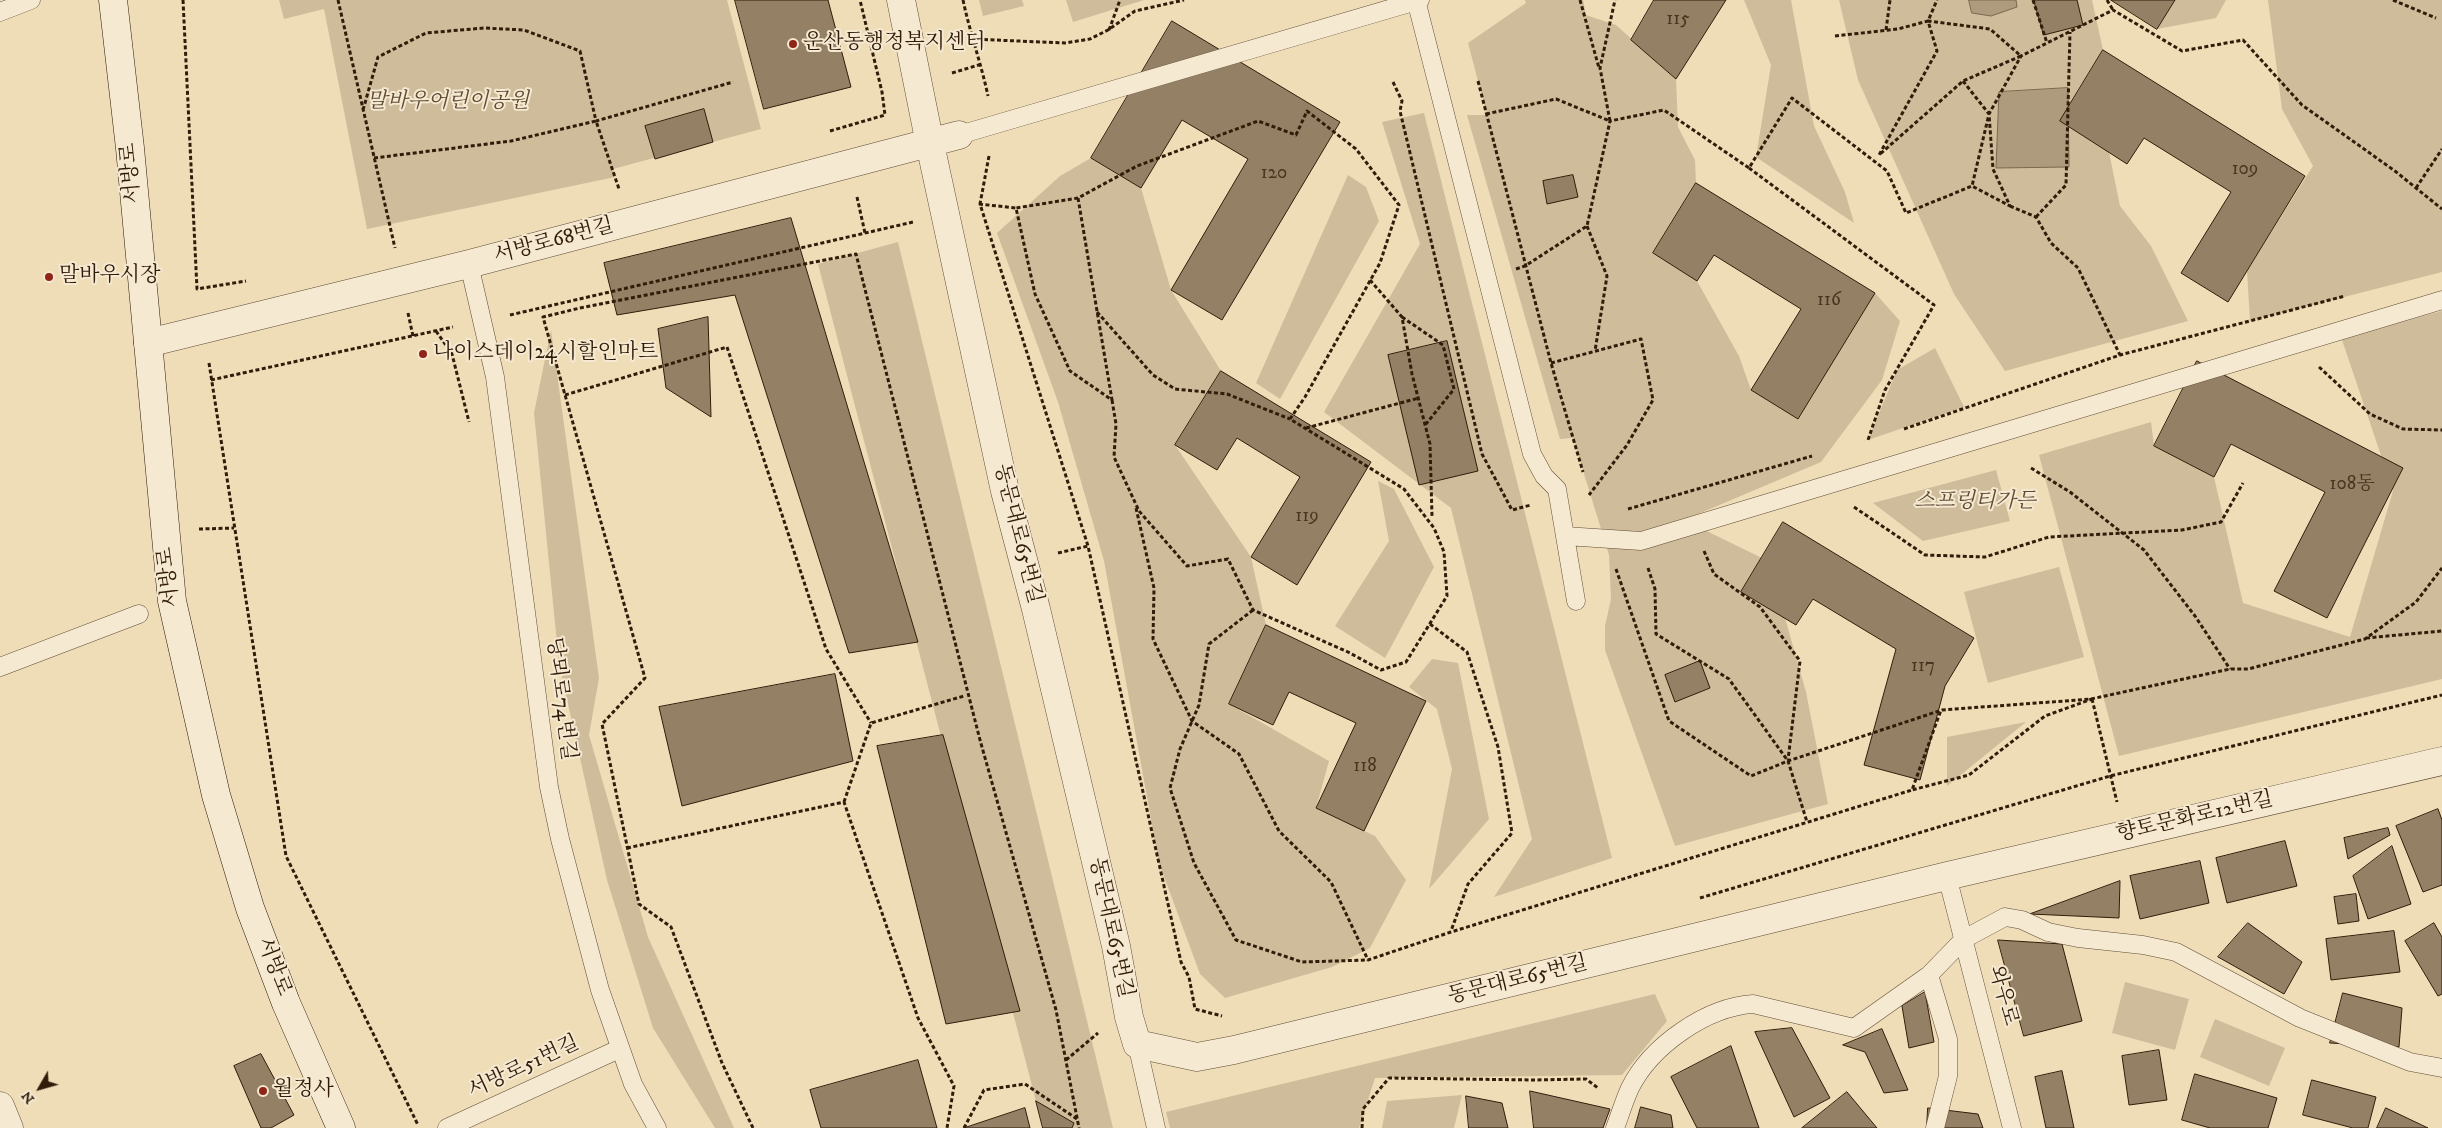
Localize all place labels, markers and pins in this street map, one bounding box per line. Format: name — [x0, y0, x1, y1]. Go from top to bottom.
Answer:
place label: 운산동행정복지센터 — [803, 31, 986, 57]
marker: 운산동행정복지센터 — [787, 38, 799, 50]
place label: 말바우시장 — [59, 264, 160, 290]
marker: 말바우시장 — [43, 271, 55, 283]
place label: 나이스데이24시할인마트 — [433, 341, 658, 367]
marker: 나이스데이24시할인마트 — [417, 348, 429, 360]
place label: 월정사 — [273, 1078, 334, 1104]
marker: 월정사 — [257, 1085, 269, 1097]

